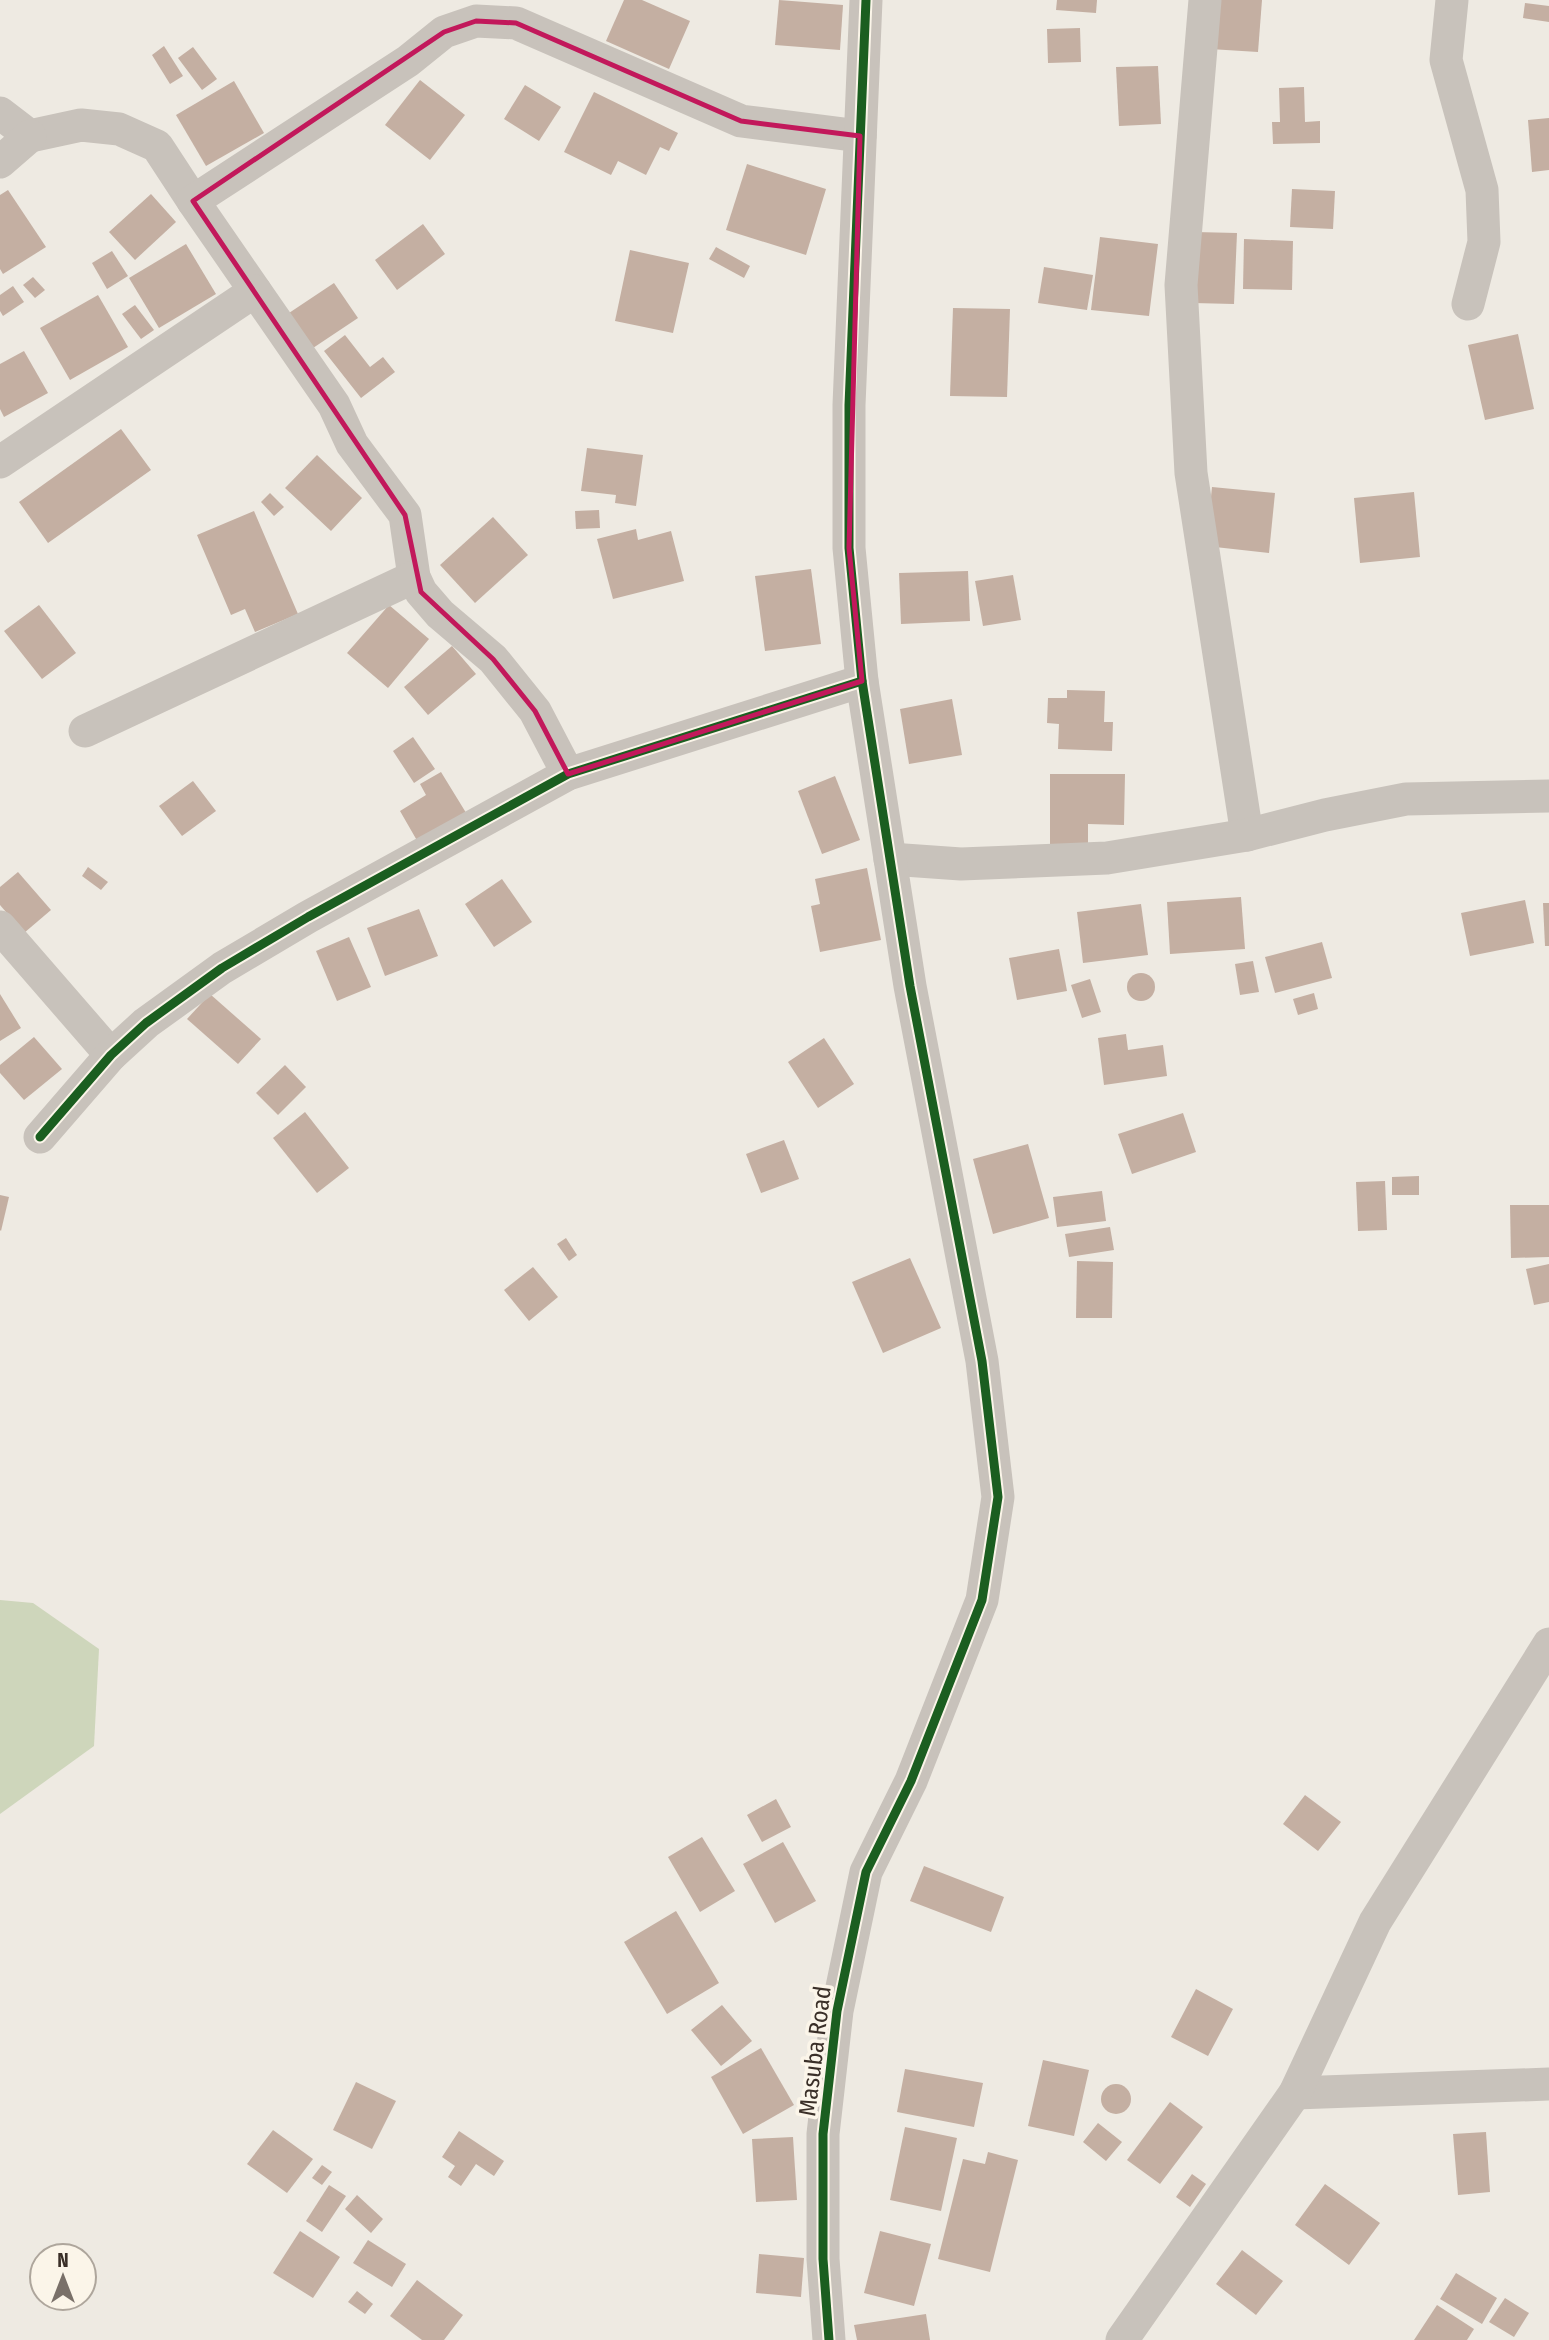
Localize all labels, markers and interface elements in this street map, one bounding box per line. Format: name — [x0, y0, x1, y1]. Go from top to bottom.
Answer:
street label: Masuba Road — [793, 1984, 837, 2118]
north arrow — [28, 2242, 98, 2312]
text: N — [57, 2249, 69, 2272]

